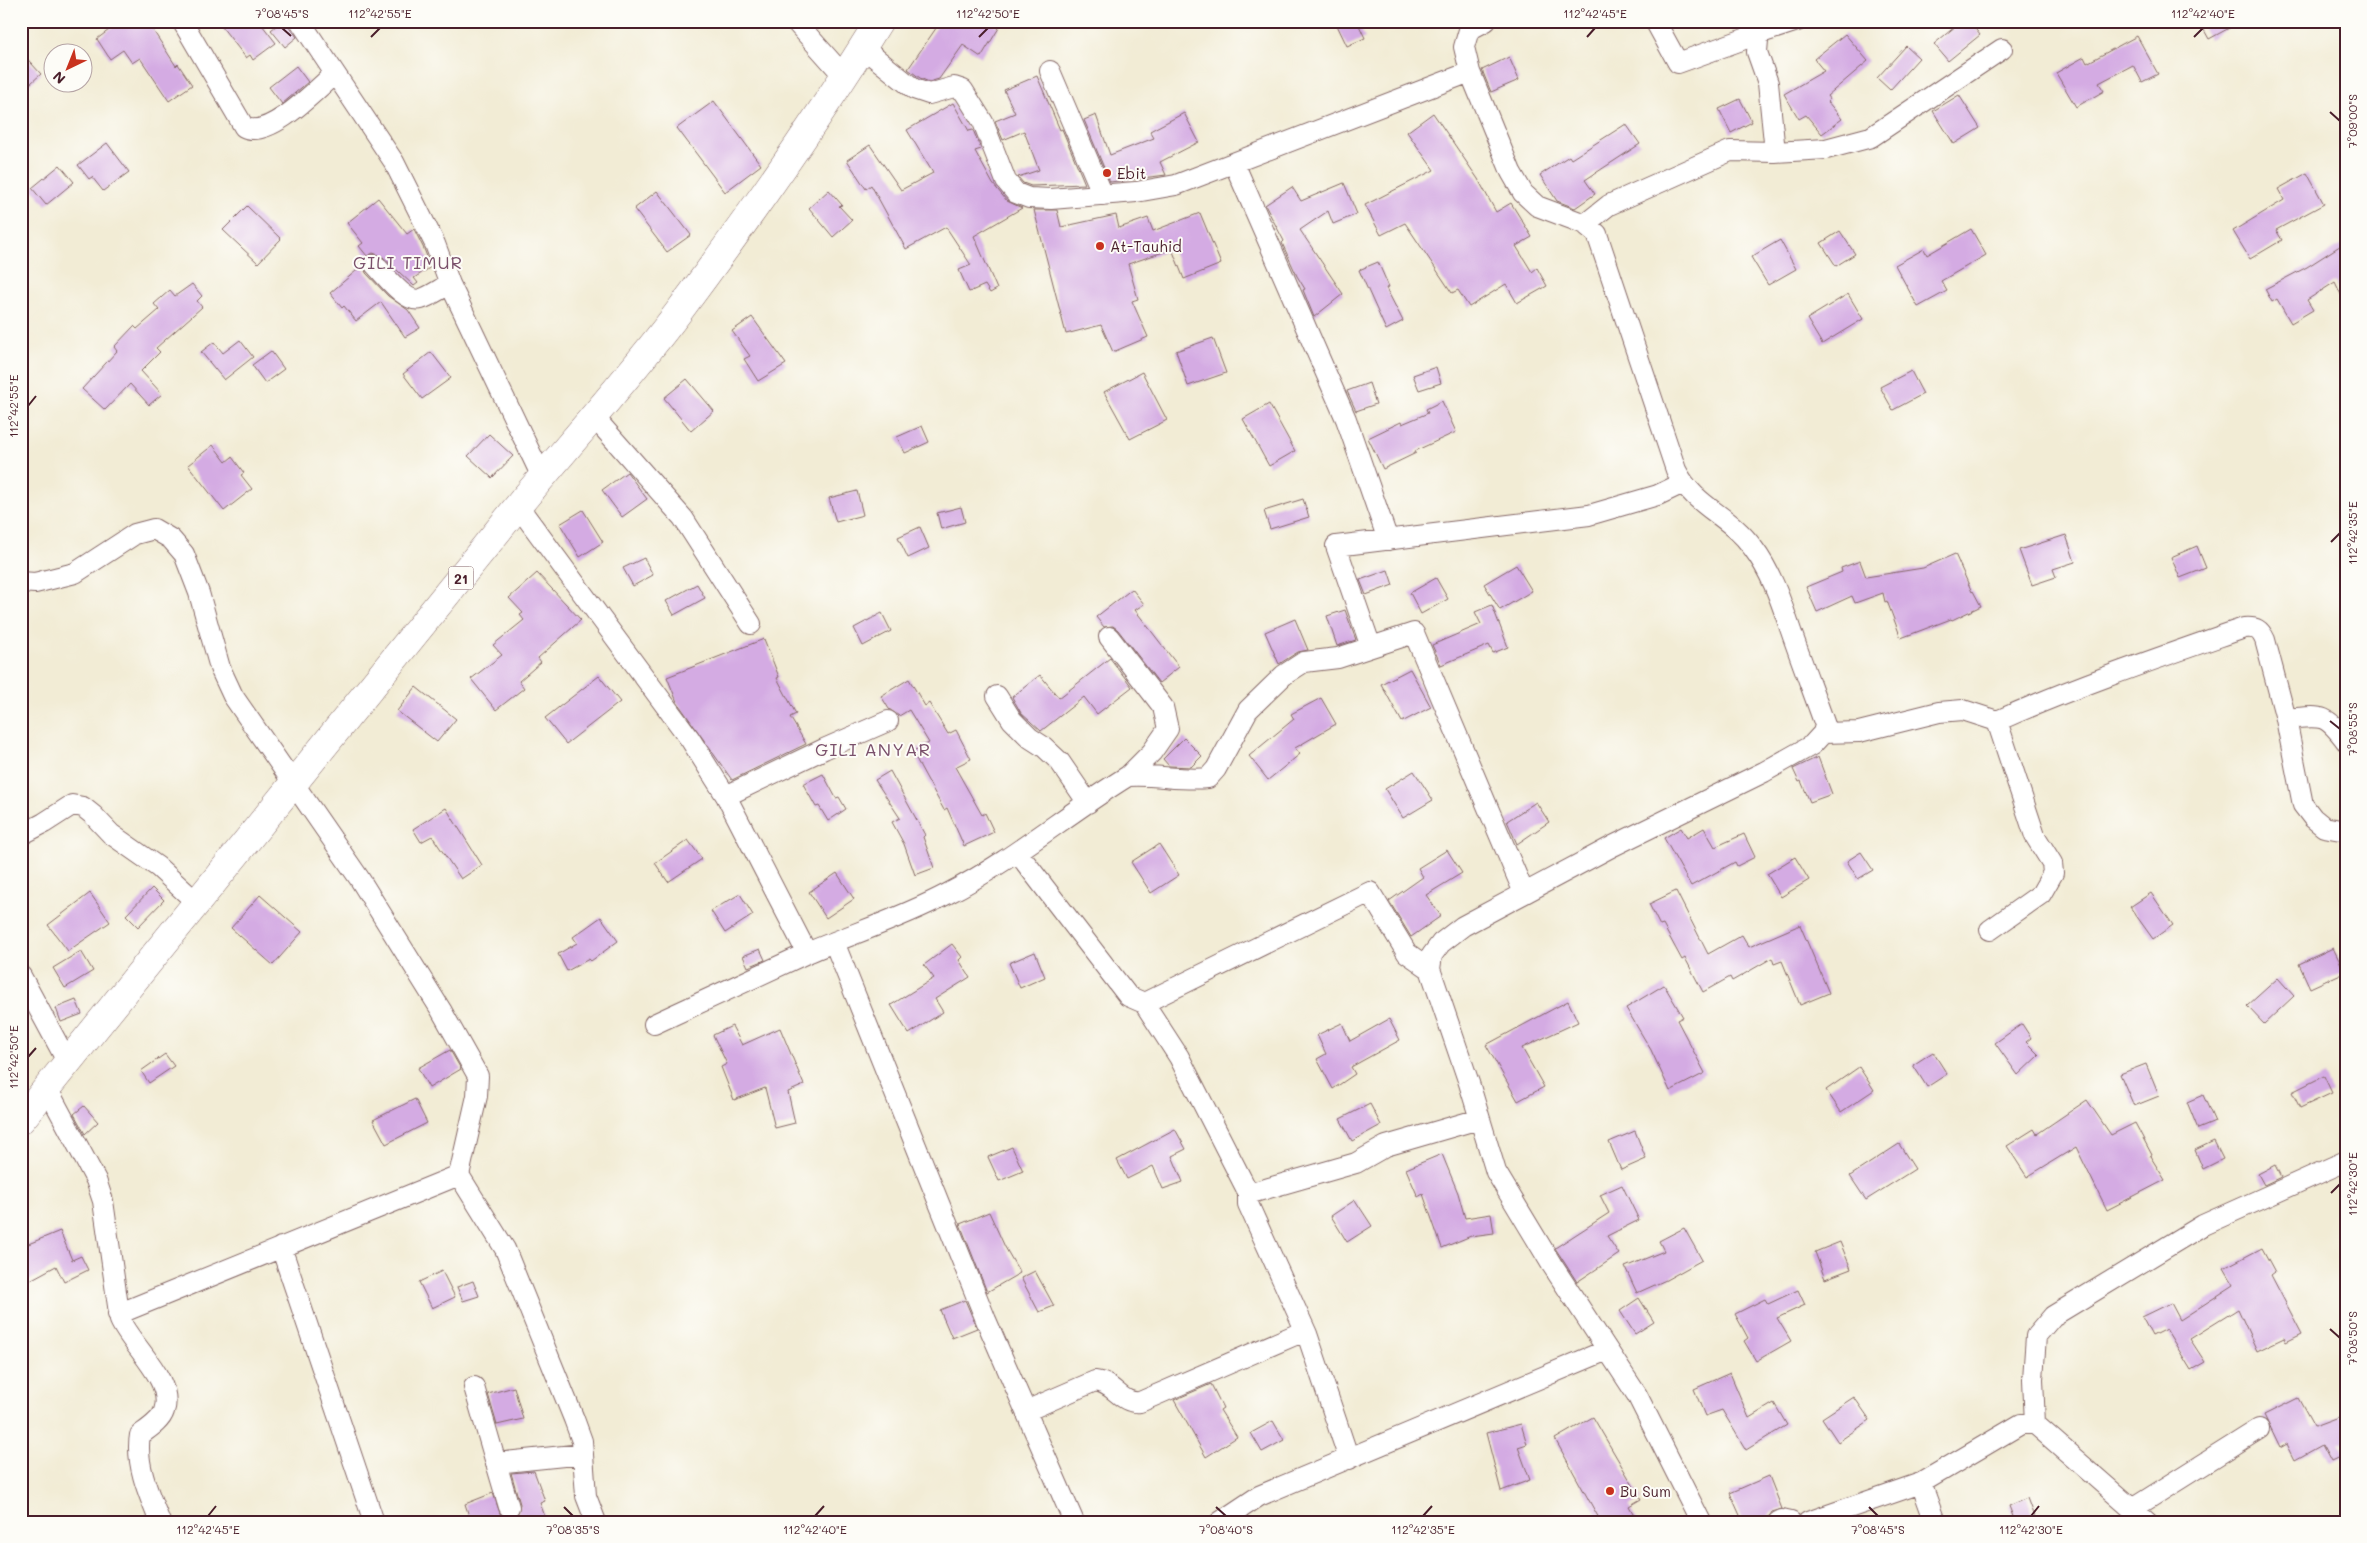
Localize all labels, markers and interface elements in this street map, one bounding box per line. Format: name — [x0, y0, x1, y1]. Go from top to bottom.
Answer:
text: 7°08'45"S — [255, 5, 309, 21]
text: 112°42'55"E — [348, 5, 412, 21]
text: 112°42'50"E — [956, 5, 1020, 21]
text: 112°42'45"E — [1563, 5, 1627, 21]
text: 112°42'40"E — [2171, 5, 2235, 21]
north arrow — [42, 42, 92, 92]
text: N — [48, 67, 69, 88]
text: 7°09'00"S — [2344, 94, 2360, 148]
place label: Ebit — [1117, 163, 1146, 183]
marker: Ebit — [1101, 167, 1113, 179]
place label: At-Tauhid — [1110, 236, 1182, 256]
marker: At-Tauhid — [1094, 240, 1106, 252]
district label: GILI TIMUR — [353, 250, 463, 274]
text: 112°42'55"E — [5, 374, 21, 438]
text: 112°42'35"E — [2344, 501, 2360, 565]
road number: 21 — [448, 566, 474, 590]
text: 7°08'55"S — [2344, 702, 2360, 756]
district label: GILI ANYAR — [815, 737, 931, 761]
text: 112°42'50"E — [5, 1025, 21, 1089]
text: 112°42'30"E — [2344, 1152, 2360, 1216]
text: 7°08'50"S — [2344, 1311, 2360, 1365]
place label: Bu Sum — [1620, 1481, 1671, 1501]
marker: Bu Sum — [1604, 1485, 1616, 1497]
text: 112°42'45"E — [176, 1521, 240, 1537]
text: 7°08'35"S — [546, 1521, 600, 1537]
text: 112°42'40"E — [783, 1521, 847, 1537]
text: 7°08'40"S — [1199, 1521, 1253, 1537]
text: 112°42'35"E — [1391, 1521, 1455, 1537]
text: 7°08'45"S — [1851, 1521, 1905, 1537]
text: 112°42'30"E — [1999, 1521, 2063, 1537]

